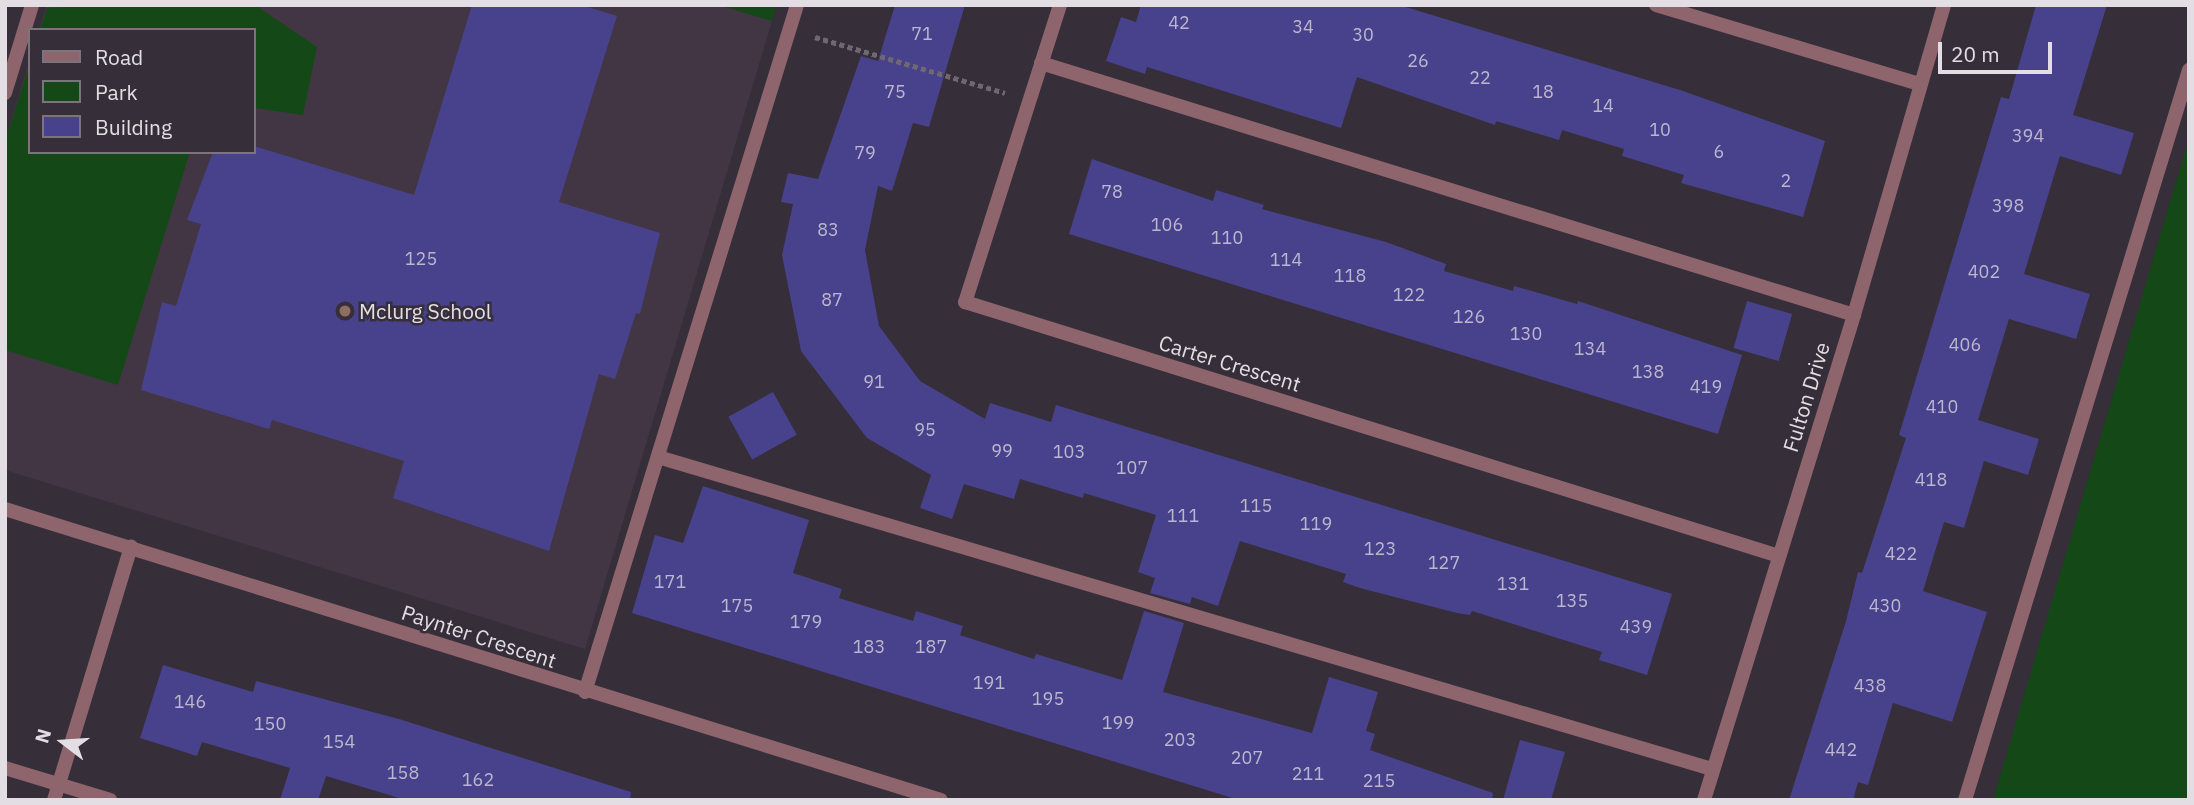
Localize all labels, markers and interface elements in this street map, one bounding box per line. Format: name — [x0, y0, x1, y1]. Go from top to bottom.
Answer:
house number: 42 — [1168, 12, 1190, 34]
house number: 34 — [1292, 16, 1314, 38]
house number: 71 — [911, 23, 933, 45]
house number: 30 — [1352, 24, 1374, 46]
legend — [28, 28, 256, 154]
scale bar — [1942, 28, 2056, 72]
text: 20 m — [1951, 40, 2000, 68]
text: Road — [95, 43, 143, 71]
house number: 26 — [1407, 50, 1429, 72]
house number: 22 — [1469, 67, 1491, 89]
text: Park — [95, 78, 138, 106]
house number: 75 — [884, 81, 906, 103]
house number: 18 — [1532, 81, 1554, 103]
house number: 14 — [1592, 95, 1614, 117]
text: Building — [95, 113, 172, 141]
house number: 10 — [1649, 119, 1671, 141]
house number: 394 — [2012, 125, 2044, 147]
house number: 6 — [1714, 141, 1724, 163]
house number: 79 — [854, 142, 876, 164]
house number: 2 — [1781, 170, 1791, 192]
house number: 78 — [1101, 181, 1123, 203]
house number: 398 — [1992, 195, 2024, 217]
house number: 106 — [1151, 214, 1183, 236]
house number: 83 — [817, 219, 839, 241]
house number: 110 — [1211, 227, 1243, 249]
house number: 125 — [405, 248, 437, 270]
house number: 114 — [1270, 249, 1302, 271]
house number: 402 — [1968, 261, 2000, 283]
house number: 118 — [1334, 265, 1366, 287]
house number: 122 — [1393, 284, 1425, 306]
house number: 87 — [821, 289, 843, 311]
place label: Mclurg School — [359, 298, 491, 324]
marker: Mclurg School — [337, 303, 353, 319]
house number: 126 — [1453, 306, 1485, 328]
house number: 130 — [1510, 323, 1542, 345]
street label: Carter Crescent — [1156, 329, 1304, 397]
house number: 406 — [1949, 334, 1981, 356]
house number: 134 — [1574, 338, 1606, 360]
street label: Fulton Drive — [1777, 339, 1835, 455]
house number: 138 — [1632, 361, 1664, 383]
house number: 91 — [863, 371, 885, 393]
house number: 419 — [1690, 376, 1722, 398]
house number: 410 — [1926, 396, 1958, 418]
house number: 95 — [914, 419, 936, 441]
house number: 99 — [991, 440, 1013, 462]
house number: 103 — [1053, 441, 1085, 463]
house number: 107 — [1116, 457, 1148, 479]
house number: 418 — [1915, 469, 1947, 491]
house number: 115 — [1240, 495, 1272, 517]
house number: 111 — [1167, 505, 1199, 527]
house number: 119 — [1300, 513, 1332, 535]
house number: 123 — [1364, 538, 1396, 560]
house number: 422 — [1885, 543, 1917, 565]
house number: 127 — [1428, 552, 1460, 574]
house number: 171 — [654, 571, 686, 593]
house number: 131 — [1497, 573, 1529, 595]
house number: 135 — [1556, 590, 1588, 612]
house number: 175 — [721, 595, 753, 617]
house number: 430 — [1869, 595, 1901, 617]
street label: Paynter Crescent — [398, 599, 560, 673]
house number: 179 — [790, 611, 822, 633]
house number: 439 — [1620, 616, 1652, 638]
house number: 183 — [853, 636, 885, 658]
house number: 187 — [915, 636, 947, 658]
house number: 191 — [973, 672, 1005, 694]
house number: 438 — [1854, 675, 1886, 697]
house number: 195 — [1032, 688, 1064, 710]
house number: 146 — [174, 691, 206, 713]
north arrow — [28, 707, 98, 777]
house number: 199 — [1102, 712, 1134, 734]
house number: 150 — [254, 713, 286, 735]
text: N — [29, 726, 56, 746]
house number: 203 — [1164, 729, 1196, 751]
house number: 154 — [323, 731, 355, 753]
house number: 442 — [1825, 739, 1857, 761]
house number: 207 — [1231, 747, 1263, 769]
house number: 158 — [387, 762, 419, 784]
house number: 211 — [1292, 763, 1324, 785]
house number: 162 — [462, 769, 494, 791]
house number: 215 — [1363, 770, 1395, 792]

